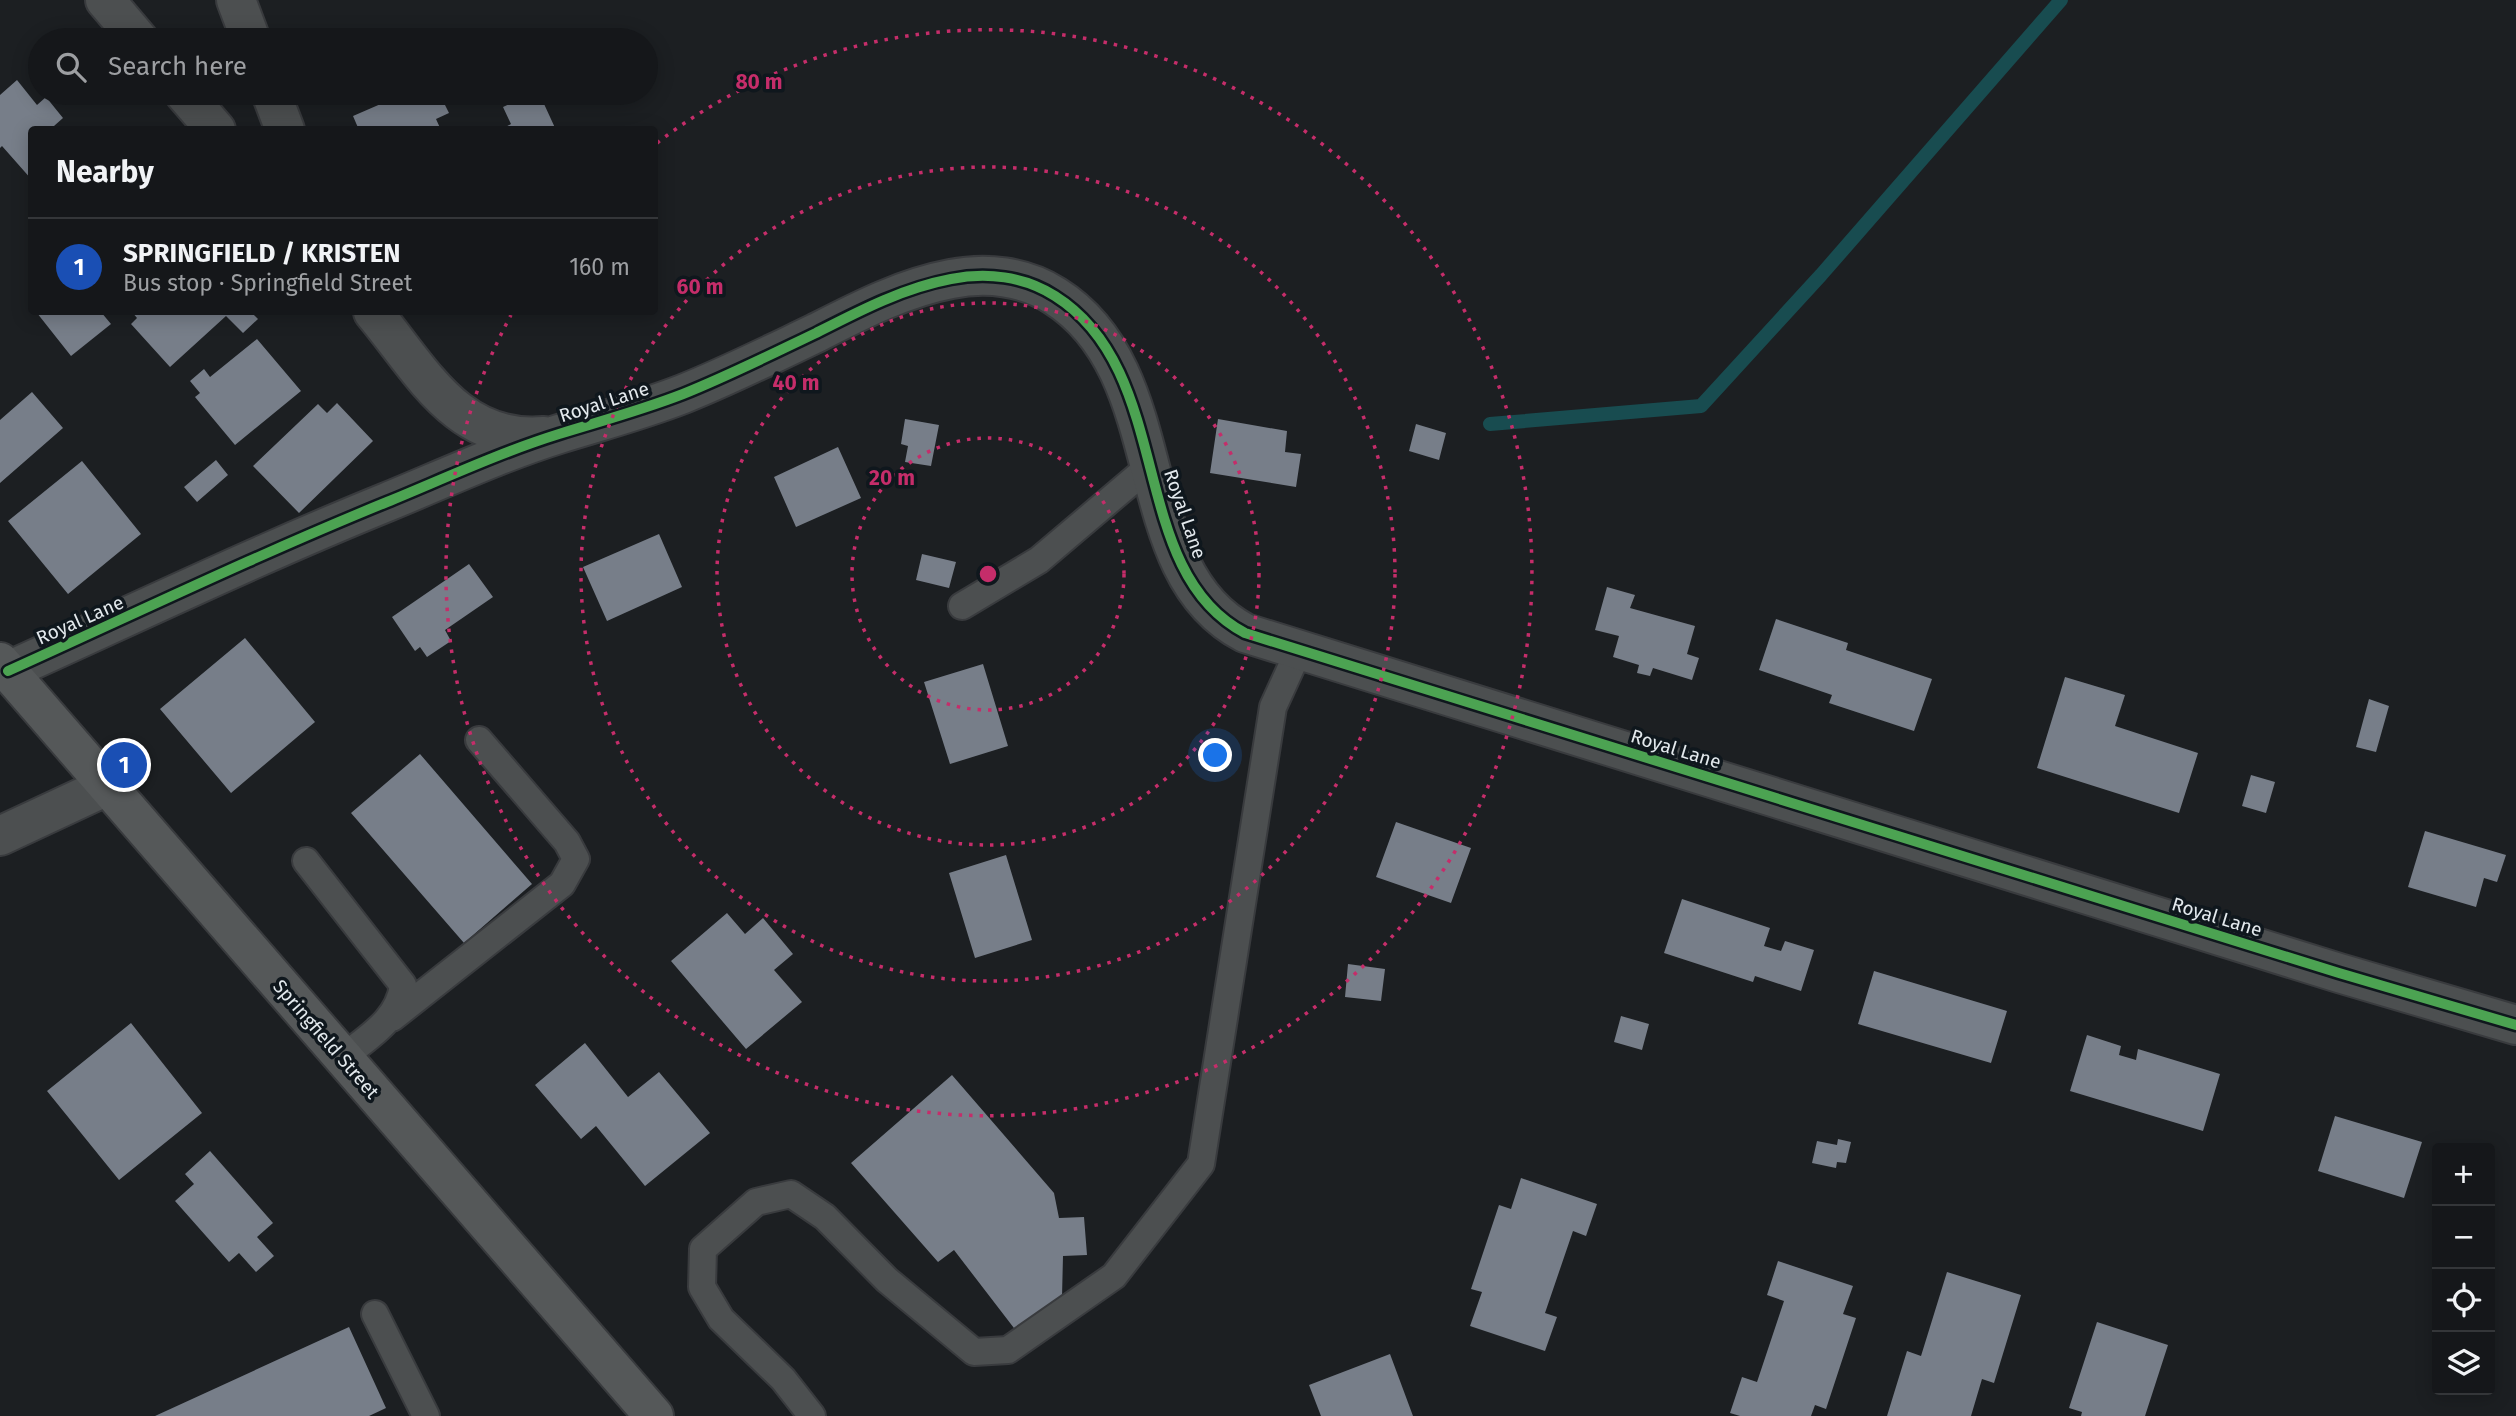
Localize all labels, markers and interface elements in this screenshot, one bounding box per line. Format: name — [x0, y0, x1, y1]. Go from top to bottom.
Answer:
search box — [28, 28, 658, 105]
icon: search — [52, 48, 90, 86]
text: Search here — [108, 51, 247, 82]
text: 80 m — [735, 69, 783, 95]
text: Nearby — [56, 154, 154, 190]
text: SPRINGFIELD / KRISTEN — [123, 238, 401, 269]
text: 1 — [74, 253, 84, 281]
text: 160 m — [569, 253, 630, 281]
text: Bus stop · Springfield Street — [123, 269, 412, 297]
text: 60 m — [677, 274, 723, 300]
text: 40 m — [773, 370, 819, 396]
street label: Royal Lane — [556, 377, 652, 427]
text: 20 m — [869, 465, 915, 491]
street label: Royal Lane — [1159, 466, 1211, 562]
centre of rings — [976, 562, 1000, 586]
street label: Royal Lane — [33, 591, 127, 649]
street label: Royal Lane — [1628, 724, 1724, 774]
your location — [1198, 738, 1232, 772]
pin: 1 — [101, 739, 147, 791]
street label: Royal Lane — [2169, 892, 2265, 942]
street label: Springfield Street — [268, 975, 384, 1103]
map controls — [2432, 1143, 2495, 1395]
button: + — [2432, 1143, 2495, 1206]
button: − — [2432, 1206, 2495, 1269]
button: locate — [2432, 1269, 2495, 1332]
button: layers — [2432, 1332, 2495, 1395]

